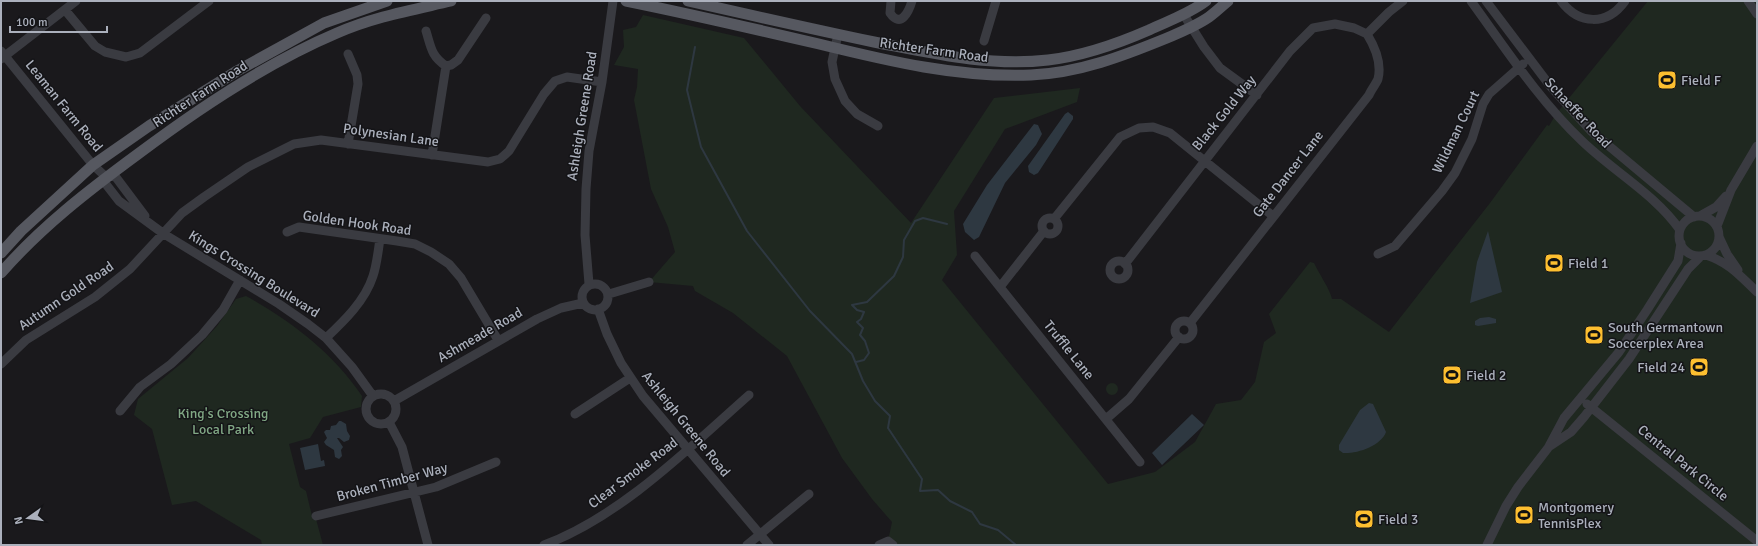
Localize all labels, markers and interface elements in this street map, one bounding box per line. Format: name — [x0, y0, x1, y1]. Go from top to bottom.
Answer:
scale bar — [10, 8, 107, 34]
text: 100 m — [16, 15, 48, 30]
street label: Richter Farm Road — [878, 34, 990, 66]
street label: Ashleigh Greene Road — [563, 50, 601, 182]
street label: Leaman Farm Road — [22, 57, 106, 155]
street label: Richter Farm Road — [149, 57, 251, 131]
sports icon: Field F — [1656, 69, 1678, 91]
street label: Black Gold Way — [1188, 72, 1260, 154]
place label: Field F — [1681, 72, 1721, 89]
street label: Schaeffer Road — [1541, 74, 1615, 152]
street label: Wildman Court — [1429, 88, 1483, 176]
street label: Polynesian Lane — [342, 120, 440, 150]
street label: Gate Dancer Lane — [1249, 127, 1327, 221]
street label: Golden Hook Road — [302, 207, 412, 239]
street label: Kings Crossing Boulevard — [185, 227, 323, 321]
sports icon: Field 1 — [1543, 252, 1565, 274]
place label: Field 1 — [1568, 255, 1608, 272]
street label: Autumn Gold Road — [15, 258, 117, 334]
street label: Ashmeade Road — [435, 304, 525, 366]
street label: Truffle Lane — [1040, 317, 1098, 383]
place label: South Germantown Soccerplex Area — [1608, 319, 1723, 352]
sports icon: South Germantown Soccerplex Area — [1583, 324, 1605, 346]
sports icon: Field 24 — [1688, 356, 1710, 378]
place label: Field 24 — [1637, 359, 1685, 376]
sports icon: Field 2 — [1441, 364, 1463, 386]
place label: Field 2 — [1466, 367, 1506, 384]
street label: Ashleigh Greene Road — [638, 368, 734, 480]
park label: King's Crossing Local Park — [178, 405, 269, 438]
street label: Central Park Circle — [1634, 421, 1732, 505]
street label: Clear Smoke Road — [585, 434, 681, 512]
street label: Broken Timber Way — [335, 459, 450, 505]
north arrow — [8, 498, 48, 538]
place label: Montgomery TennisPlex — [1538, 499, 1614, 532]
sports icon: Montgomery TennisPlex — [1513, 504, 1535, 526]
sports icon: Field 3 — [1353, 508, 1375, 530]
place label: Field 3 — [1378, 511, 1418, 528]
text: N — [12, 515, 26, 526]

